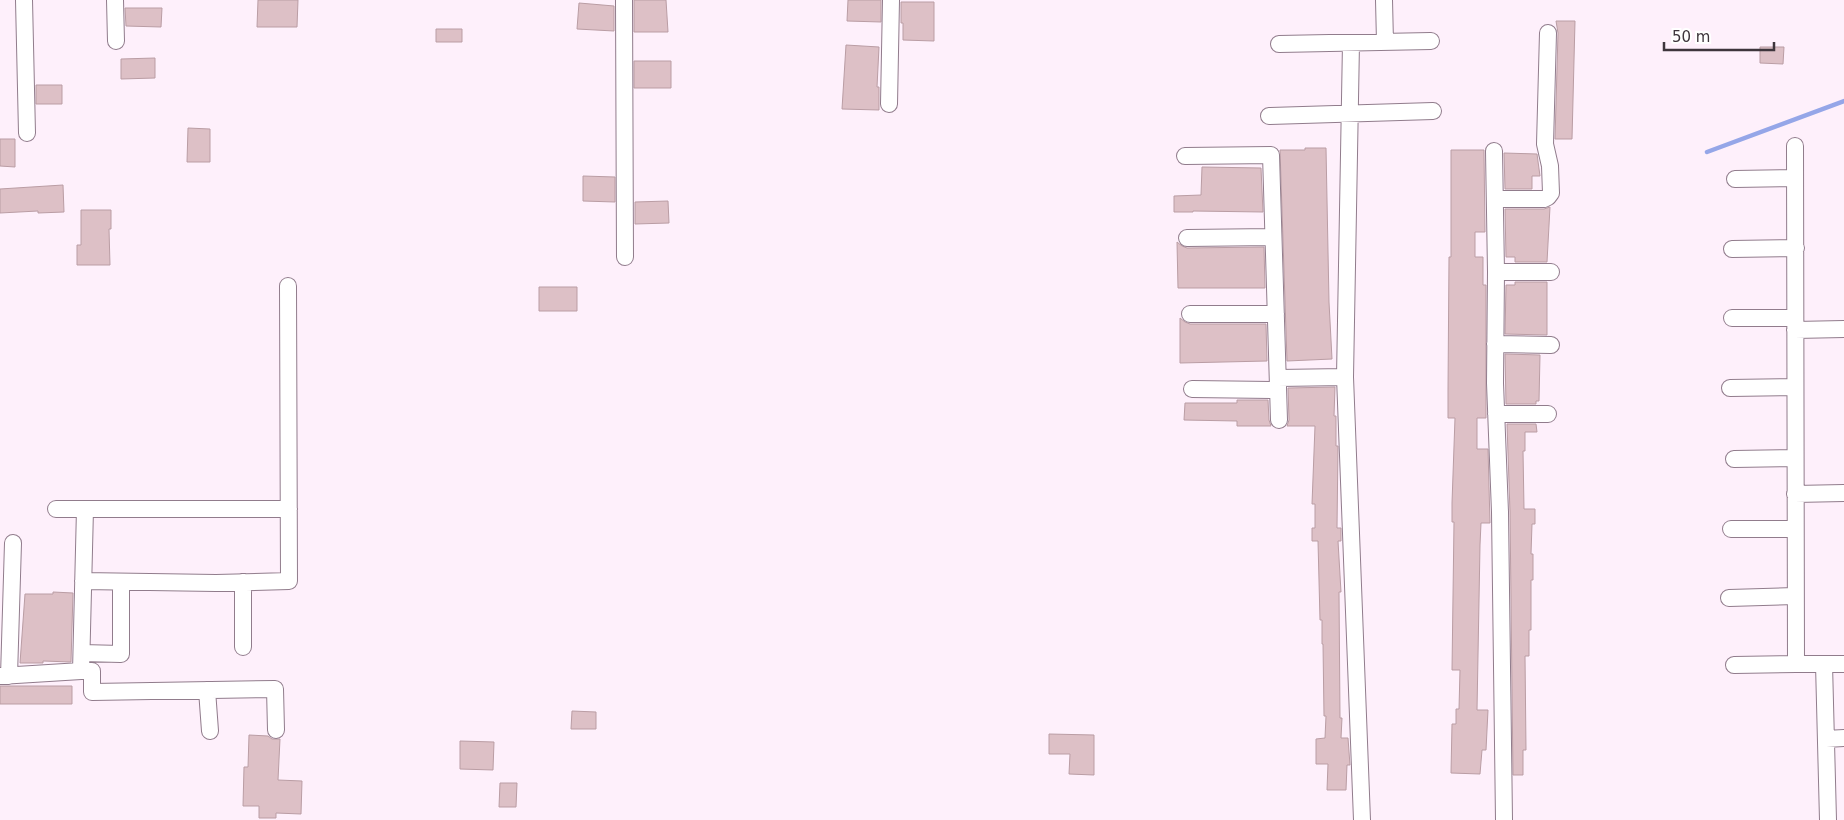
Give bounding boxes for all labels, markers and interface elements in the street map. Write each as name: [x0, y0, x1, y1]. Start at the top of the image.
scale bar: [1664, 20, 1774, 52]
text: 50 m: [1672, 28, 1710, 46]

